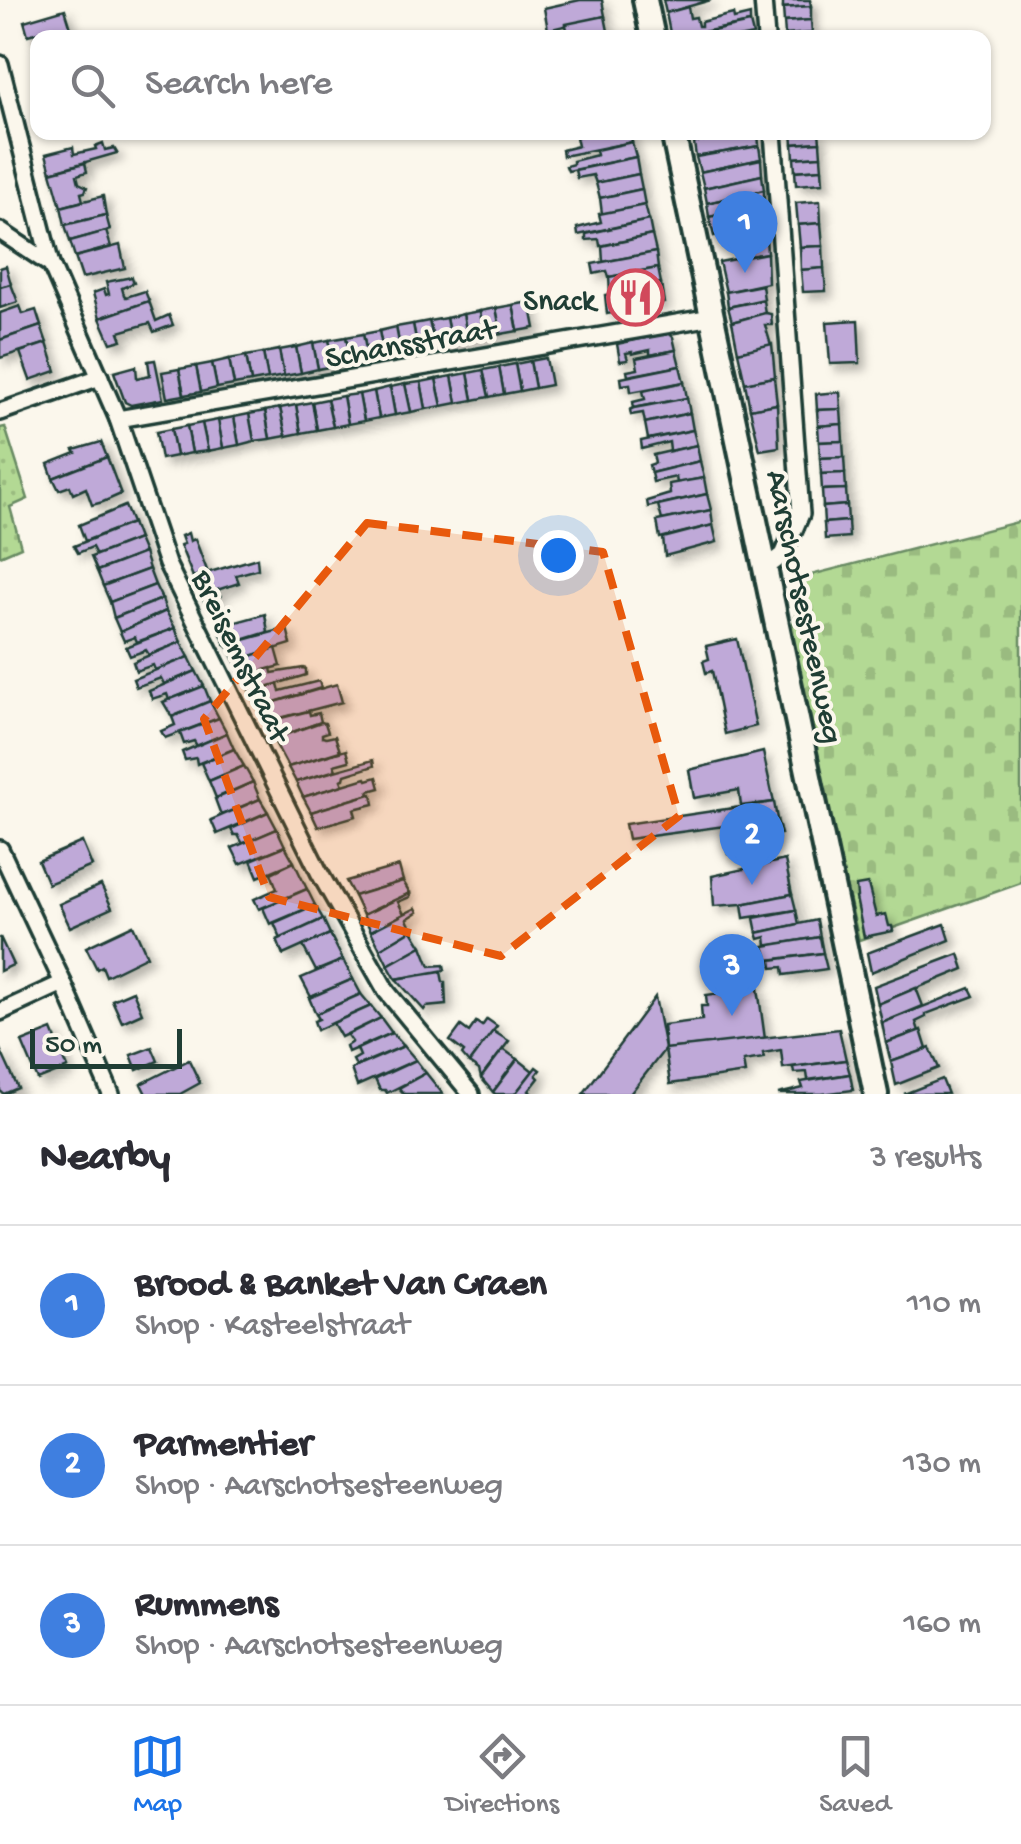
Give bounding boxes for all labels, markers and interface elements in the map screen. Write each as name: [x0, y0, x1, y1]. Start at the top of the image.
search box: [30, 30, 991, 140]
icon: search: [65, 58, 120, 113]
text: Search here: [145, 63, 332, 107]
pin: 1: [712, 190, 778, 273]
restaurant icon: Snack: [605, 268, 665, 328]
place label: Snack: [523, 284, 599, 322]
street label: Schansstraat: [323, 312, 502, 380]
street label: Aarschotsesteenweg: [755, 467, 850, 747]
your location: [533, 530, 584, 581]
street label: Breisemstraat: [180, 564, 298, 752]
pin: 2: [720, 802, 784, 885]
pin: 3: [700, 934, 764, 1016]
scale bar: [30, 1024, 182, 1068]
text: 50 m: [45, 1030, 102, 1063]
text: Nearby: [40, 1135, 170, 1184]
text: 3 results: [870, 1140, 981, 1178]
text: Brood & Banket Van Craen: [135, 1264, 547, 1308]
text: 1: [66, 1286, 79, 1324]
text: 110 m: [907, 1286, 981, 1324]
text: Shop · Kasteelstraat: [135, 1308, 410, 1346]
text: Parmentier: [135, 1424, 312, 1468]
text: 2: [65, 1446, 80, 1484]
text: 130 m: [903, 1446, 981, 1484]
text: Shop · Aarschotsesteenweg: [135, 1468, 503, 1506]
text: Rummens: [135, 1584, 278, 1628]
text: 3: [64, 1606, 81, 1644]
text: 160 m: [903, 1606, 981, 1644]
text: Shop · Aarschotsesteenweg: [135, 1628, 503, 1666]
tab: Map: [130, 1729, 185, 1822]
tab: Directions: [445, 1729, 559, 1822]
tab: Saved: [819, 1729, 891, 1822]

